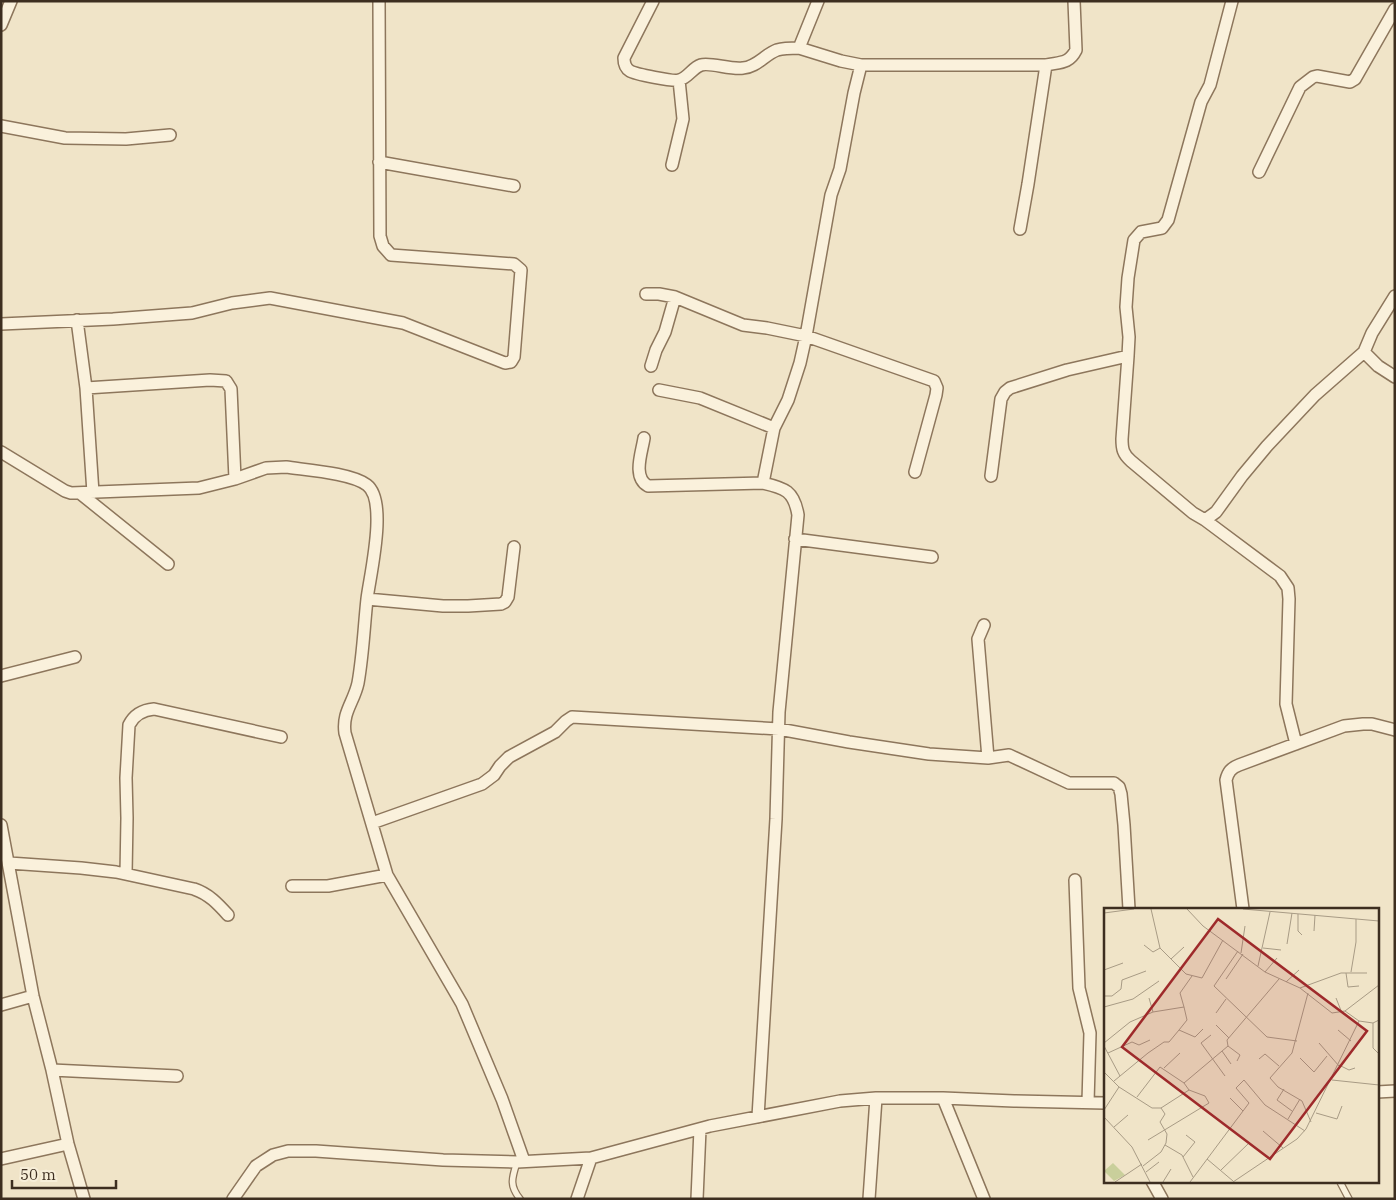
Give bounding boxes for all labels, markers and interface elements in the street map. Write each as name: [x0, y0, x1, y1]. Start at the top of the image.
inset map: [1104, 908, 1378, 1182]
scale bar: [12, 1158, 116, 1190]
text: 50 m: [20, 1165, 56, 1184]

